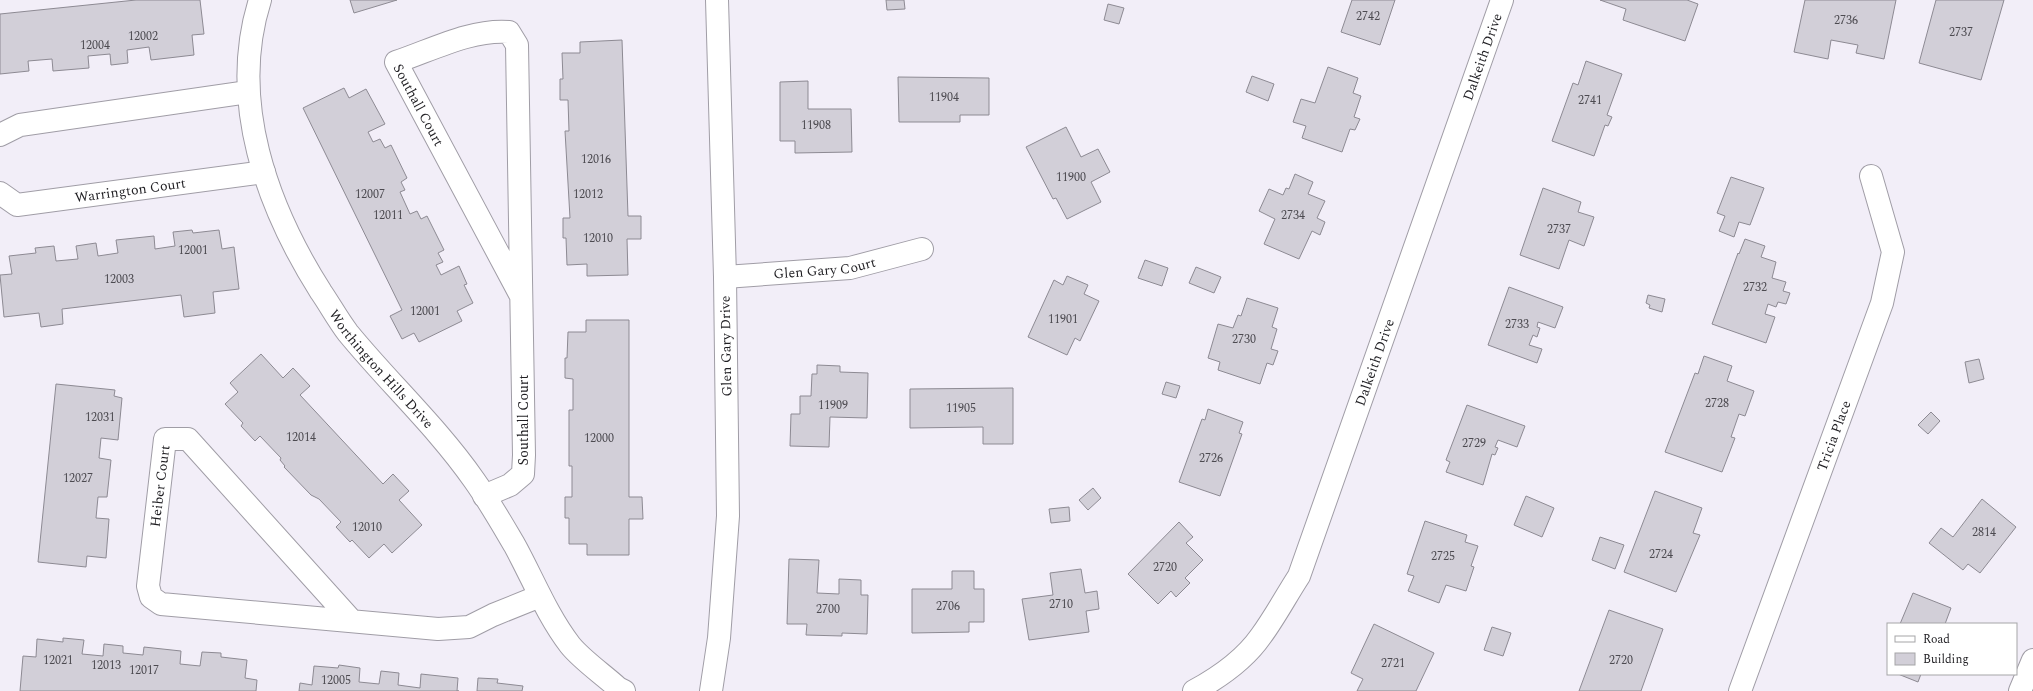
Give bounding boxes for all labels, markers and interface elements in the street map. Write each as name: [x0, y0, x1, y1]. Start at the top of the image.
house number: 2742: [1356, 7, 1380, 26]
street label: Dalkeith Drive: [1457, 10, 1507, 103]
house number: 2736: [1834, 11, 1858, 30]
house number: 2737: [1949, 23, 1973, 42]
house number: 12002: [128, 27, 158, 46]
house number: 12004: [80, 36, 110, 55]
street label: Southall Court: [388, 60, 450, 150]
house number: 11904: [929, 88, 959, 107]
house number: 2741: [1578, 91, 1602, 110]
house number: 11908: [801, 116, 831, 135]
house number: 12016: [581, 150, 611, 169]
house number: 11900: [1056, 168, 1086, 187]
street label: Warrington Court: [73, 172, 187, 208]
house number: 12007: [355, 185, 385, 204]
house number: 12012: [573, 185, 603, 204]
house number: 12011: [373, 206, 403, 225]
house number: 2734: [1281, 206, 1305, 225]
house number: 2737: [1547, 220, 1571, 239]
house number: 12010: [583, 229, 613, 248]
house number: 12001: [178, 241, 208, 260]
street label: Glen Gary Court: [773, 251, 878, 284]
house number: 12003: [104, 270, 134, 289]
house number: 2732: [1743, 278, 1767, 297]
street label: Glen Gary Drive: [715, 295, 737, 397]
house number: 12001: [410, 302, 440, 321]
street label: Worthington Hills Drive: [324, 305, 439, 433]
house number: 11901: [1048, 310, 1078, 329]
street label: Dalkeith Drive: [1349, 315, 1399, 409]
house number: 2733: [1505, 315, 1529, 334]
house number: 2730: [1232, 330, 1256, 349]
street label: Southall Court: [513, 375, 534, 465]
house number: 2728: [1705, 394, 1729, 413]
house number: 11909: [818, 396, 848, 415]
street label: Tricia Place: [1811, 397, 1856, 474]
house number: 11905: [946, 399, 976, 418]
house number: 12031: [85, 408, 115, 427]
house number: 12014: [286, 428, 316, 447]
house number: 12000: [584, 429, 614, 448]
house number: 2729: [1462, 434, 1486, 453]
street label: Heiber Court: [145, 444, 175, 528]
house number: 2726: [1199, 449, 1223, 468]
house number: 12027: [63, 469, 93, 488]
house number: 12010: [352, 518, 382, 537]
house number: 2814: [1972, 523, 1996, 542]
house number: 2724: [1649, 545, 1673, 564]
house number: 2725: [1431, 547, 1455, 566]
house number: 2720: [1153, 558, 1177, 577]
house number: 2710: [1049, 595, 1073, 614]
house number: 2706: [936, 597, 960, 616]
house number: 2700: [816, 600, 840, 619]
legend: [1887, 623, 2017, 675]
text: Road: [1923, 630, 1950, 649]
text: Building: [1923, 650, 1969, 669]
house number: 12021: [43, 651, 73, 670]
house number: 2720: [1609, 651, 1633, 670]
house number: 2721: [1381, 654, 1405, 673]
house number: 12013: [91, 656, 121, 675]
house number: 12017: [129, 661, 159, 680]
house number: 12005: [321, 671, 351, 690]

